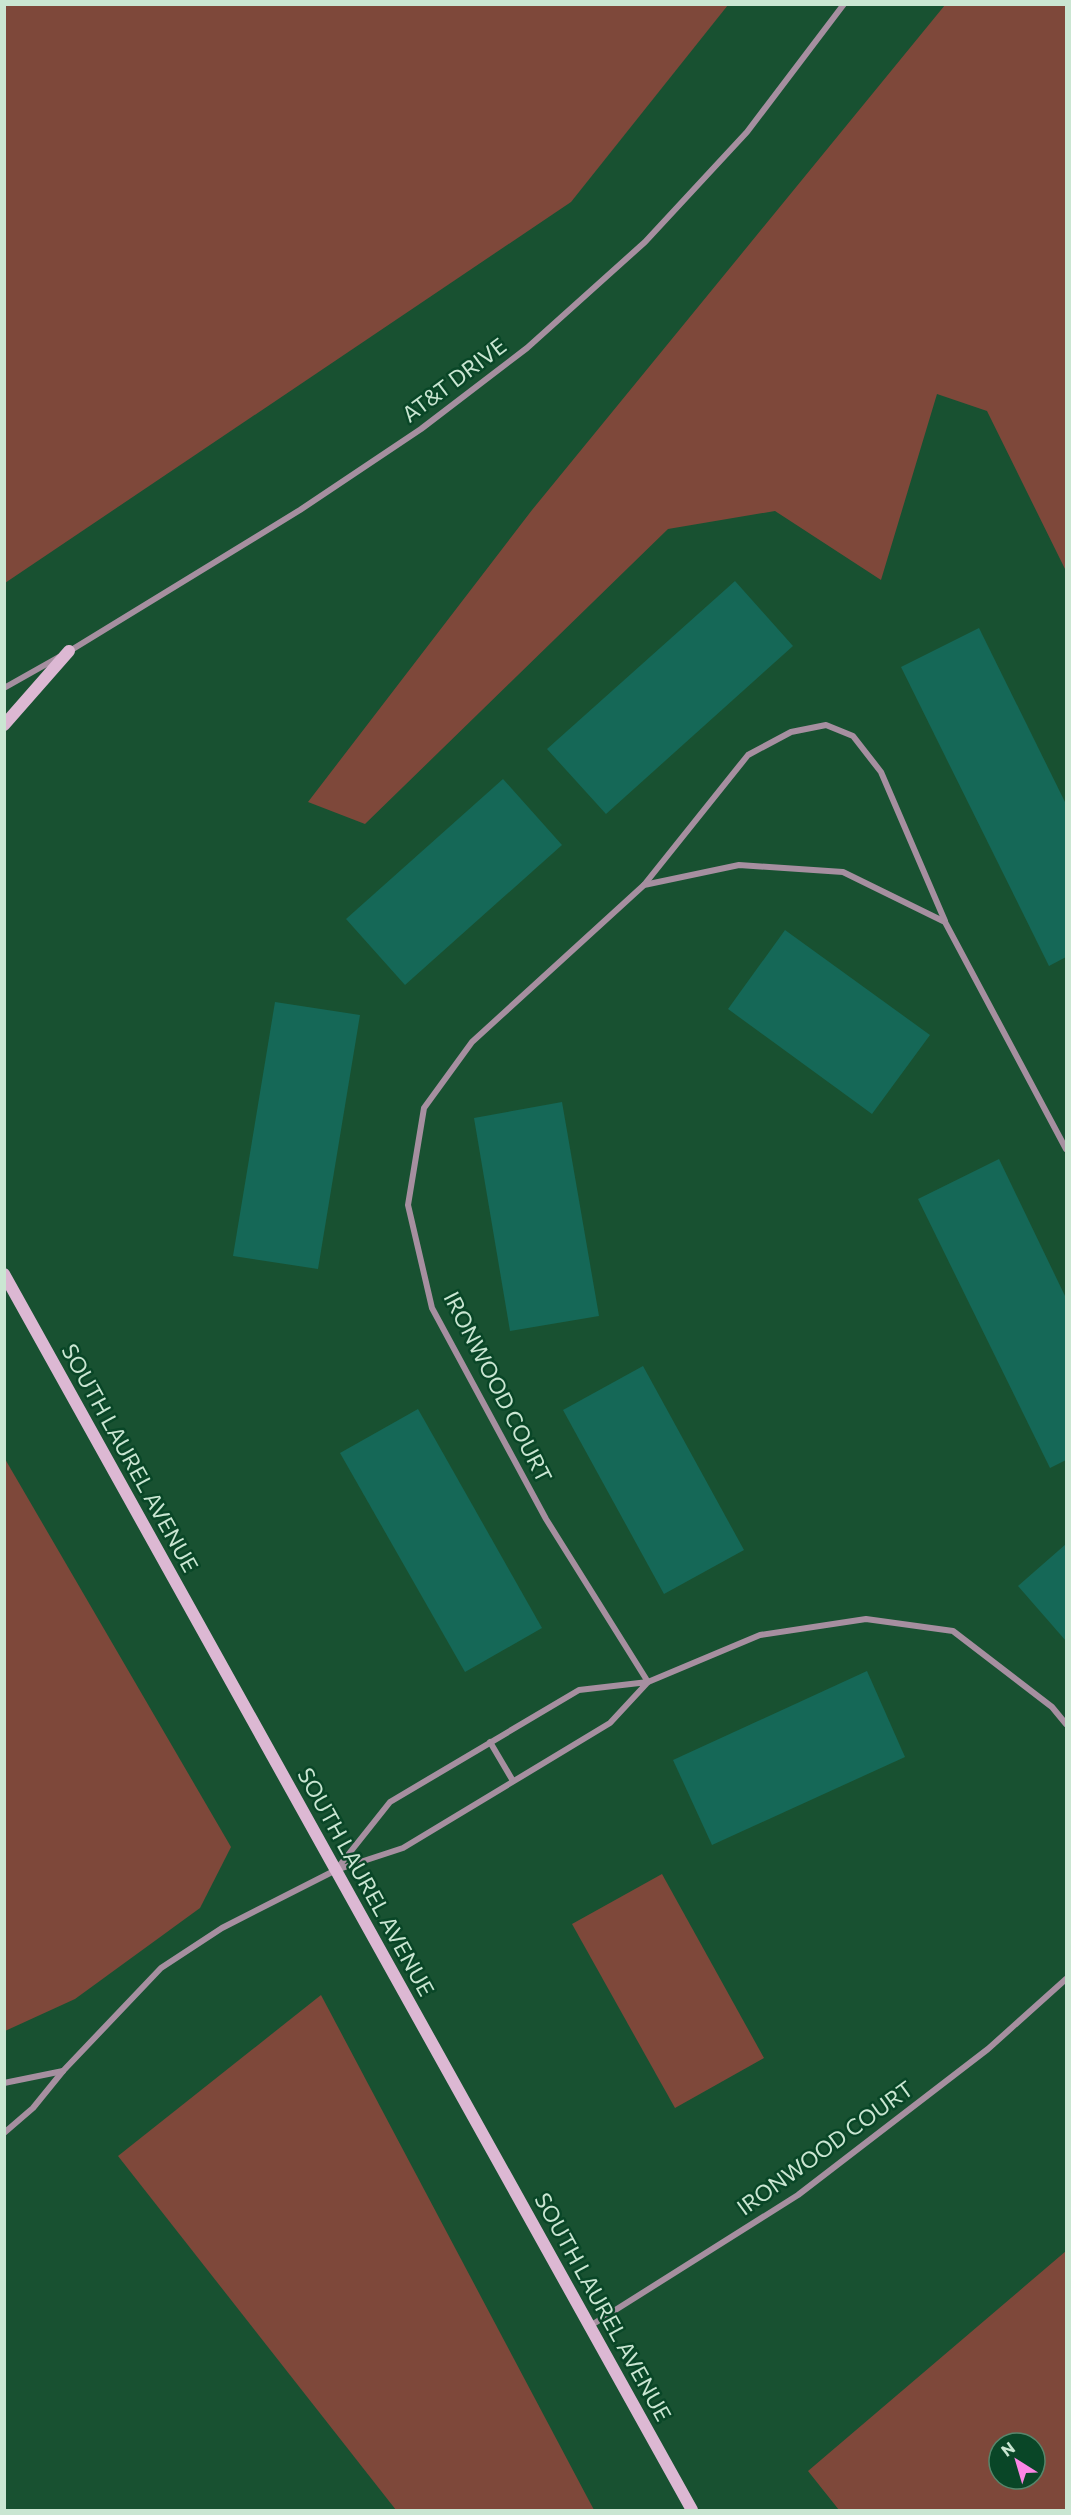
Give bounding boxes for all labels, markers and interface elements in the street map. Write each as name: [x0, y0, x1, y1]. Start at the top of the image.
street label: AT&T DRIVE: [396, 332, 511, 428]
street label: IRONWOOD COURT: [439, 1287, 558, 1487]
street label: SOUTH LAUREL AVENUE: [56, 1339, 205, 1577]
street label: SOUTH LAUREL AVENUE: [292, 1763, 441, 2001]
street label: IRONWOOD COURT: [731, 2075, 918, 2221]
street label: SOUTH LAUREL AVENUE: [529, 2188, 678, 2426]
north arrow: [987, 2431, 1047, 2491]
text: N: [997, 2437, 1018, 2460]

